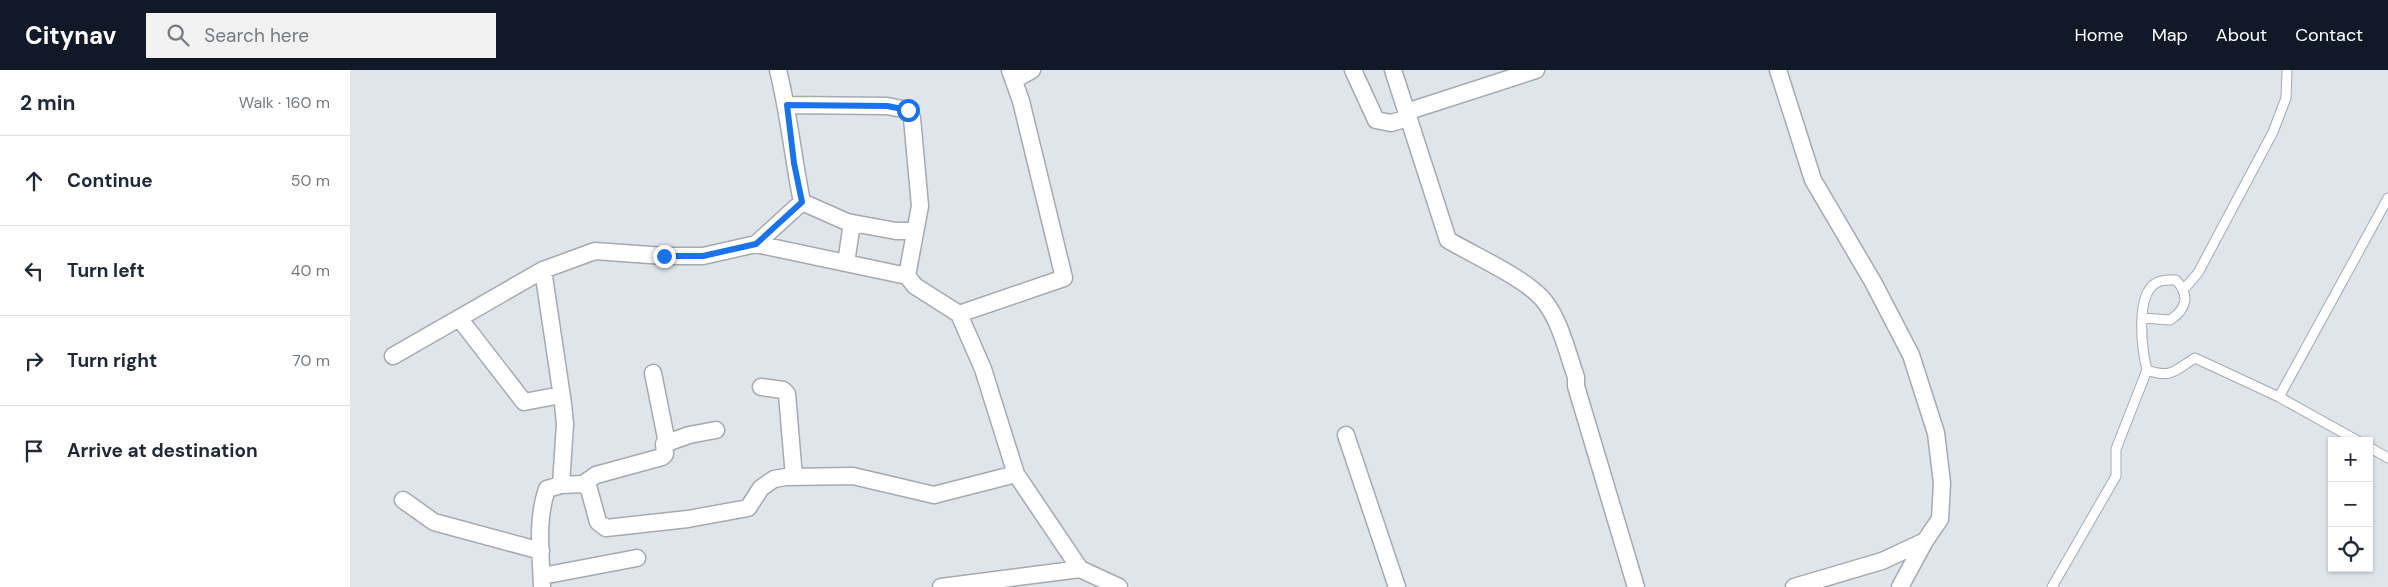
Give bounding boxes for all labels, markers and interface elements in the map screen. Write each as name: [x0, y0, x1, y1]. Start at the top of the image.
search box: [146, 13, 496, 58]
text: Citynav: [25, 20, 116, 51]
icon: search: [164, 21, 192, 49]
text: Search here: [204, 23, 309, 48]
text: Home: [2074, 23, 2124, 47]
text: Map: [2152, 23, 2188, 47]
text: About: [2216, 23, 2267, 47]
text: Contact: [2295, 23, 2363, 47]
text: 2 min: [20, 89, 76, 117]
text: Walk · 160 m: [239, 92, 330, 113]
route start: [897, 99, 920, 122]
icon: ahead: [20, 167, 48, 195]
text: Continue: [67, 168, 153, 193]
text: 50 m: [291, 170, 330, 191]
route end: [653, 245, 676, 268]
icon: left: [20, 257, 48, 285]
text: Turn left: [67, 258, 145, 283]
text: 40 m: [291, 260, 330, 281]
icon: right: [20, 347, 48, 375]
text: Turn right: [67, 348, 157, 373]
text: 70 m: [292, 350, 330, 371]
icon: arrive: [20, 437, 48, 465]
map controls: [2328, 437, 2373, 572]
button: +: [2328, 437, 2373, 482]
text: Arrive at destination: [67, 438, 258, 463]
button: −: [2328, 482, 2373, 527]
button: locate: [2328, 527, 2373, 572]

